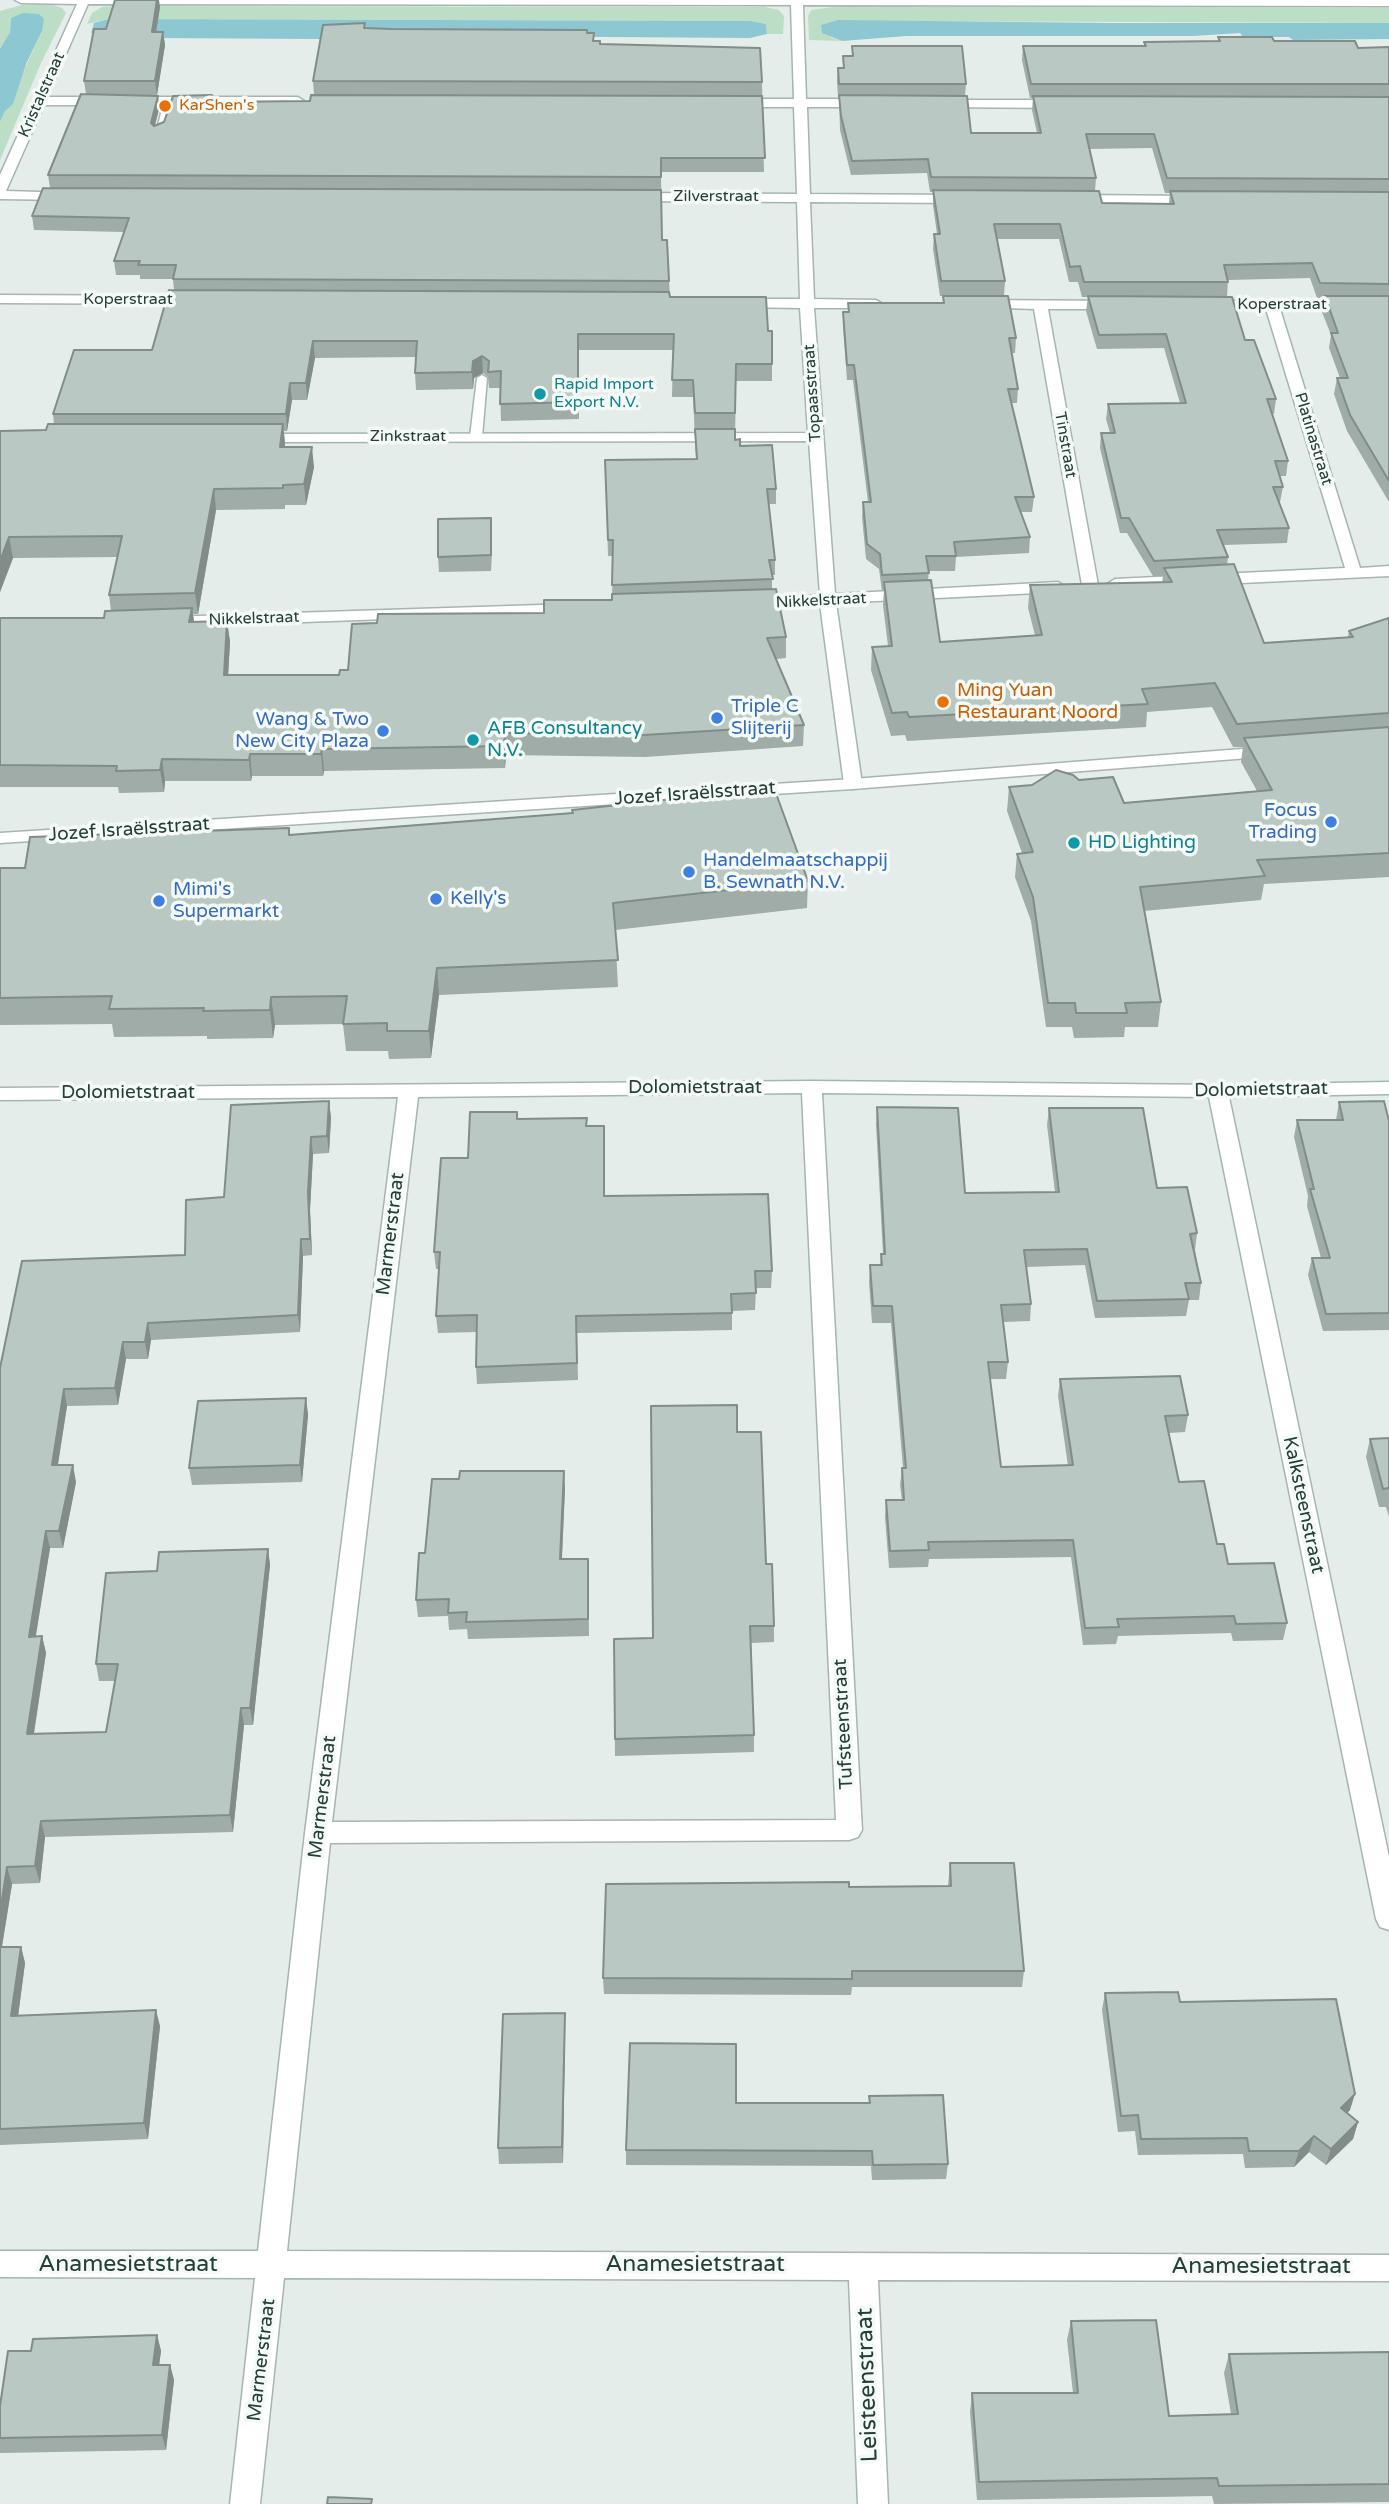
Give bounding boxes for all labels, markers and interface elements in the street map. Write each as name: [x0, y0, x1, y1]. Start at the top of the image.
street label: Kristalstraat: [15, 49, 69, 141]
place label: KarShen's: [179, 96, 254, 116]
marker: KarShen's: [157, 98, 173, 114]
street label: Zilverstraat: [673, 187, 759, 207]
street label: Koperstraat: [83, 290, 173, 310]
street label: Koperstraat: [1237, 295, 1327, 315]
street label: Topaasstraat: [800, 343, 826, 443]
place label: Rapid Import Export N.V.: [554, 375, 654, 413]
marker: Rapid Import Export N.V.: [532, 386, 548, 402]
street label: Platinastraat: [1290, 390, 1336, 488]
street label: Tinstraat: [1050, 410, 1080, 480]
street label: Zinkstraat: [370, 427, 446, 447]
street label: Nikkelstraat: [775, 589, 867, 613]
street label: Nikkelstraat: [208, 608, 300, 630]
place label: Ming Yuan Restaurant Noord: [957, 680, 1118, 724]
marker: Ming Yuan Restaurant Noord: [935, 694, 951, 710]
place label: Triple C Slijterij: [731, 696, 799, 740]
place label: Wang & Two New City Plaza: [235, 709, 369, 753]
marker: Triple C Slijterij: [709, 710, 725, 726]
place label: AFB Consultancy N.V.: [487, 718, 642, 762]
marker: Wang & Two New City Plaza: [375, 723, 391, 739]
marker: AFB Consultancy N.V.: [465, 732, 481, 748]
street label: Jozef Israëlsstraat: [614, 777, 776, 811]
place label: Focus Trading: [1248, 800, 1317, 844]
street label: Jozef Israëlsstraat: [48, 813, 210, 847]
marker: Focus Trading: [1323, 814, 1339, 830]
place label: HD Lighting: [1088, 832, 1196, 854]
marker: HD Lighting: [1066, 835, 1082, 851]
place label: Handelmaatschappij B. Sewnath N.V.: [703, 850, 888, 894]
marker: Handelmaatschappij B. Sewnath N.V.: [681, 864, 697, 880]
place label: Mimi's Supermarkt: [173, 879, 279, 923]
place label: Kelly's: [450, 888, 506, 910]
marker: Kelly's: [428, 891, 444, 907]
marker: Mimi's Supermarkt: [151, 893, 167, 909]
street label: Dolomietstraat: [628, 1077, 762, 1099]
street label: Dolomietstraat: [1194, 1077, 1328, 1103]
street label: Dolomietstraat: [61, 1082, 195, 1104]
street label: Marmerstraat: [372, 1171, 410, 1297]
street label: Kalksteenstraat: [1277, 1434, 1329, 1576]
street label: Tufsteenstraat: [829, 1658, 859, 1790]
street label: Marmerstraat: [304, 1734, 342, 1860]
street label: Anamesietstraat: [38, 2251, 218, 2279]
street label: Anamesietstraat: [605, 2251, 785, 2279]
street label: Anamesietstraat: [1171, 2253, 1351, 2281]
street label: Marmerstraat: [243, 2297, 281, 2423]
street label: Leisteenstraat: [852, 2307, 884, 2463]

